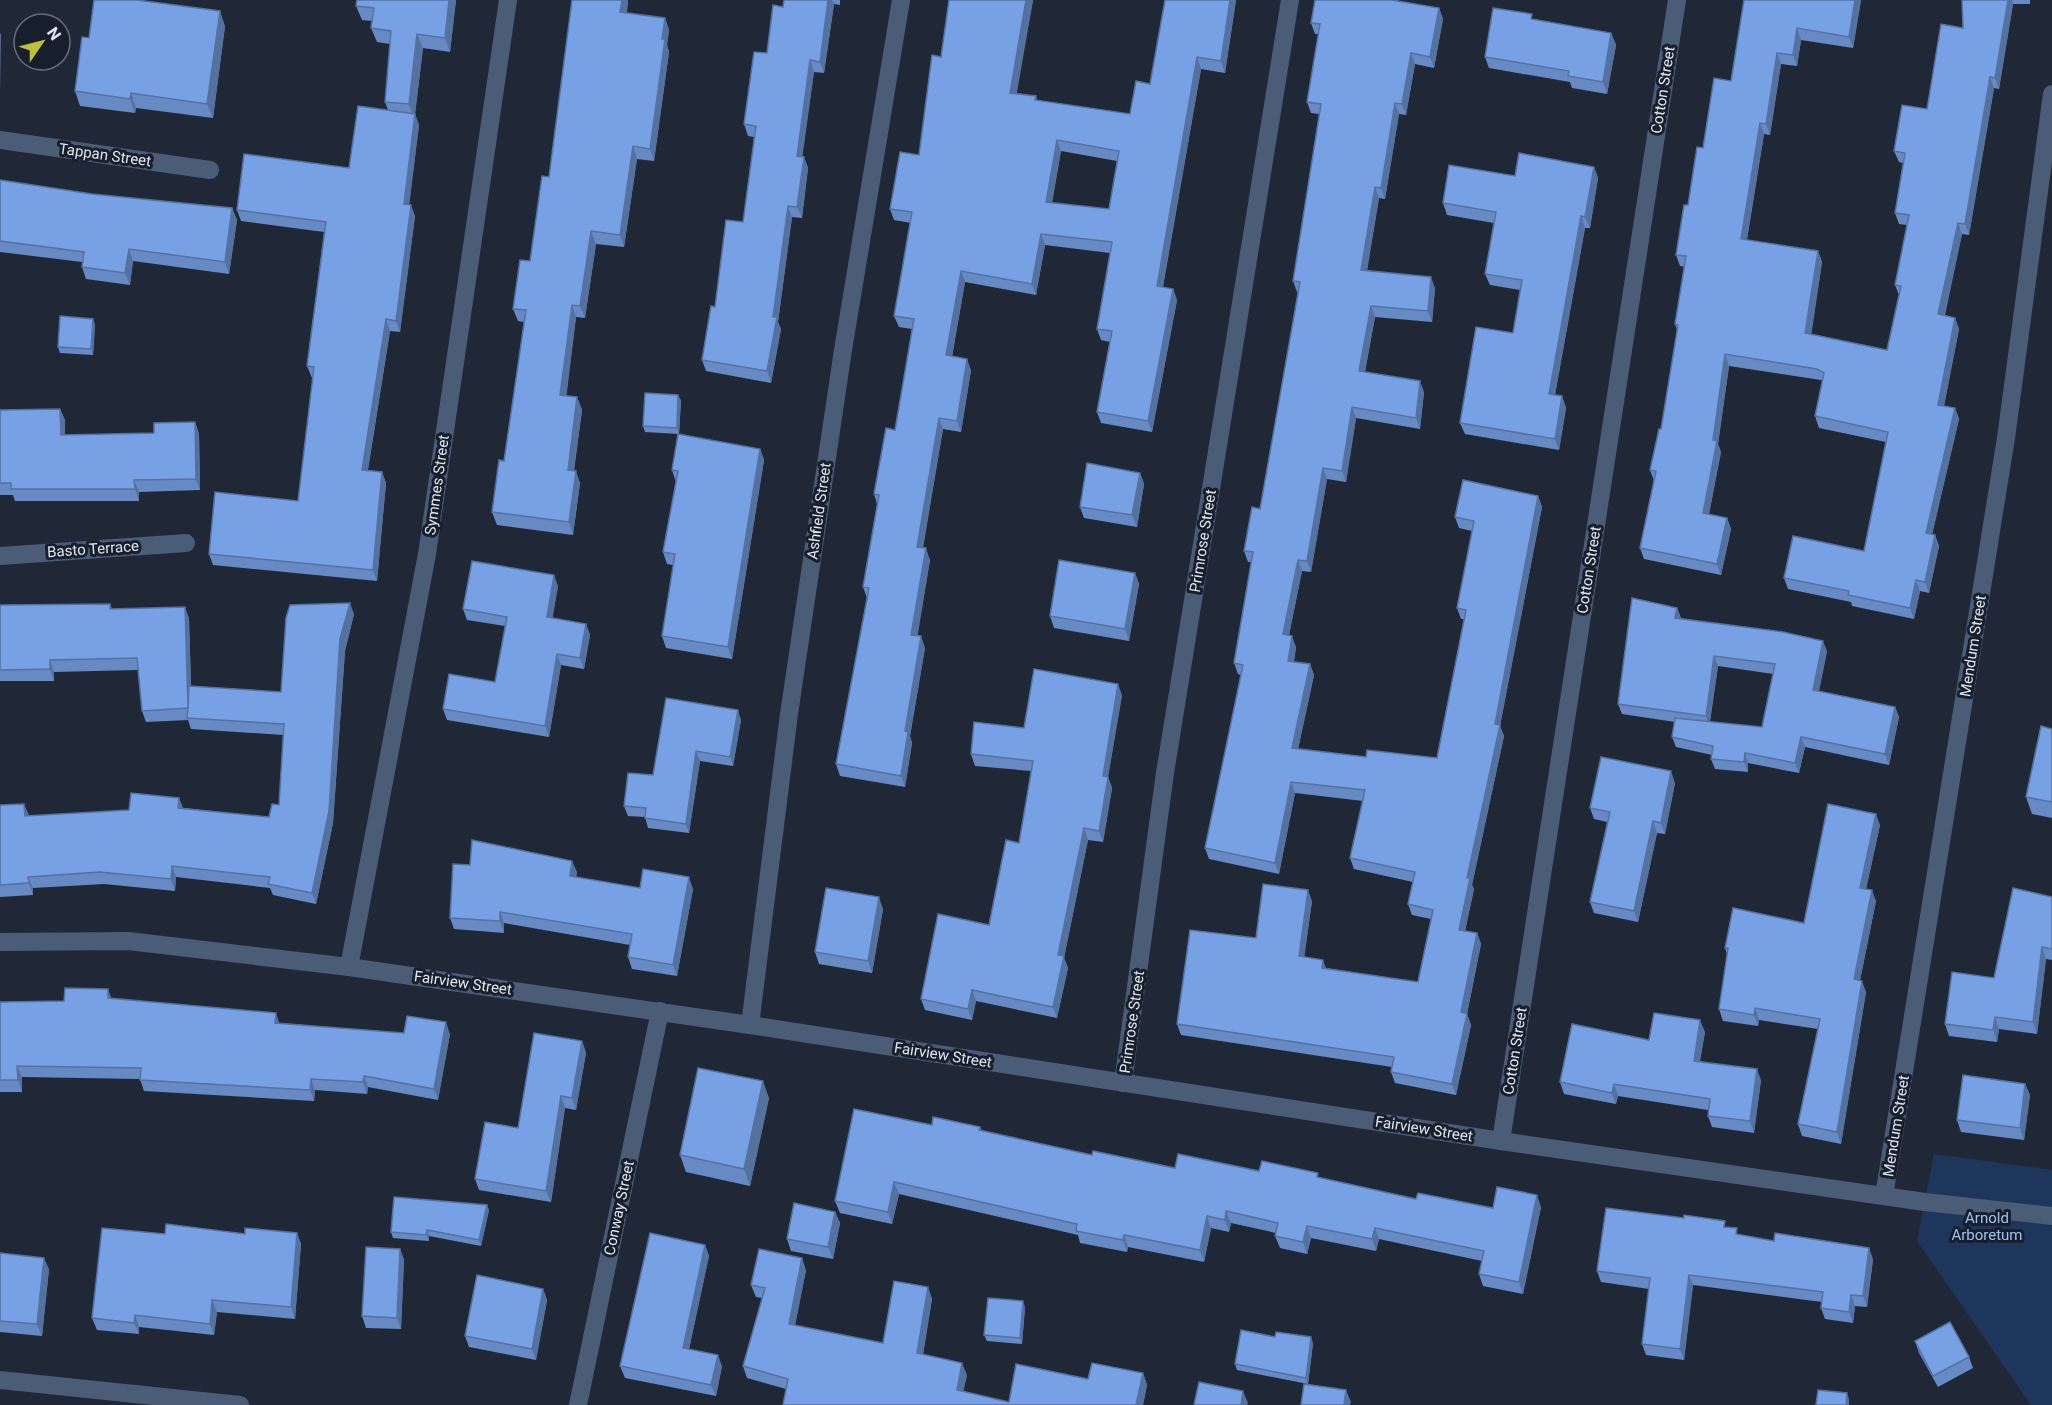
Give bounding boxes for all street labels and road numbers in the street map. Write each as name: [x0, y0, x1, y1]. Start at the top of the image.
street label: Cotton Street: [1647, 45, 1679, 135]
street label: Tappan Street: [58, 140, 152, 170]
street label: Symmes Street: [421, 434, 453, 536]
street label: Ashfield Street: [803, 461, 835, 561]
street label: Primrose Street: [1186, 488, 1220, 594]
street label: Cotton Street: [1573, 525, 1605, 615]
street label: Basto Terrace: [46, 537, 140, 561]
street label: Mendum Street: [1956, 594, 1990, 698]
street label: Fairview Street: [413, 967, 513, 999]
street label: Primrose Street: [1116, 969, 1148, 1075]
street label: Cotton Street: [1499, 1006, 1531, 1096]
street label: Fairview Street: [893, 1038, 993, 1072]
street label: Mendum Street: [1879, 1074, 1913, 1178]
street label: Fairview Street: [1374, 1112, 1474, 1146]
street label: Conway Street: [600, 1159, 638, 1257]

